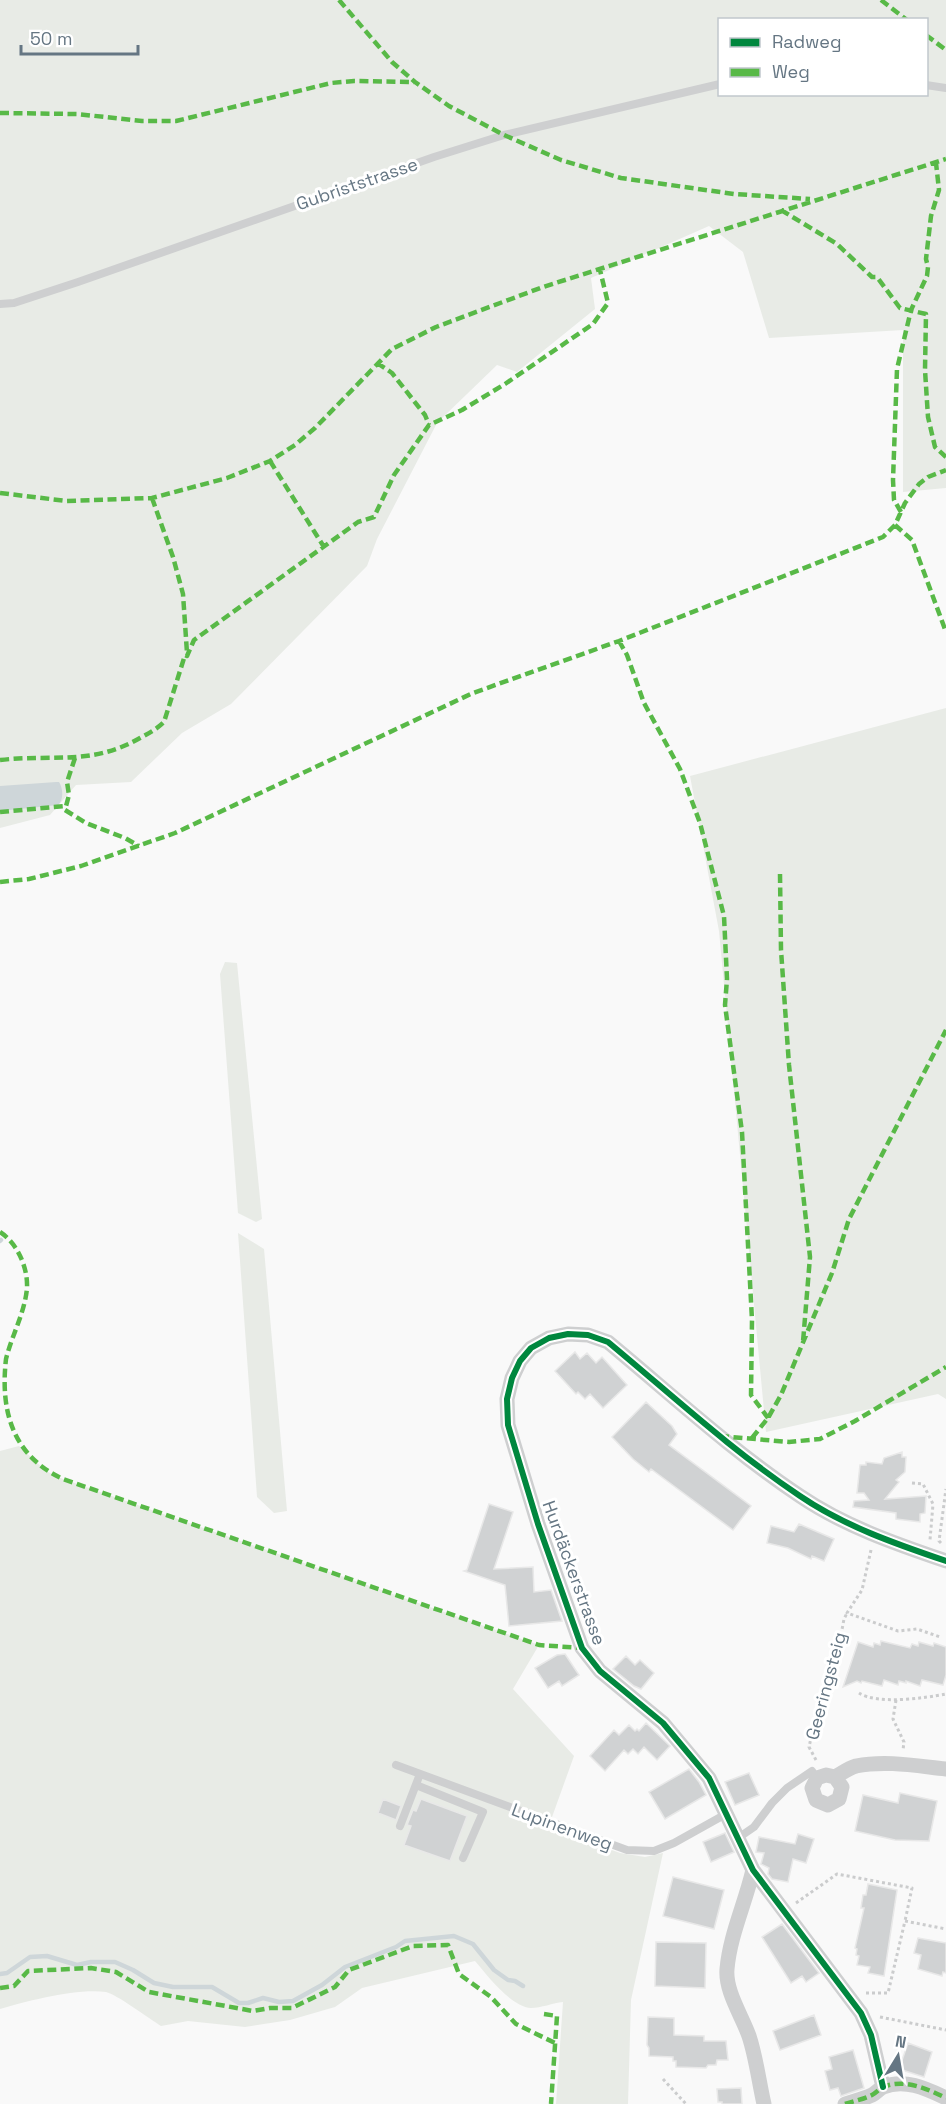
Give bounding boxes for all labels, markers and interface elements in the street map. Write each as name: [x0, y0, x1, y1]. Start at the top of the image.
scale bar: [21, 18, 138, 56]
legend: [718, 18, 928, 96]
text: 50 m: [30, 27, 72, 50]
text: Radweg: [772, 30, 842, 53]
text: Weg: [772, 60, 810, 83]
street label: Gubriststrasse: [293, 152, 421, 215]
street label: Hurdäckerstrasse: [538, 1497, 611, 1648]
street label: Geeringsteig: [800, 1629, 851, 1742]
street label: Lupinenweg: [509, 1798, 616, 1855]
north arrow: [868, 2026, 928, 2086]
text: N: [893, 2030, 908, 2053]

